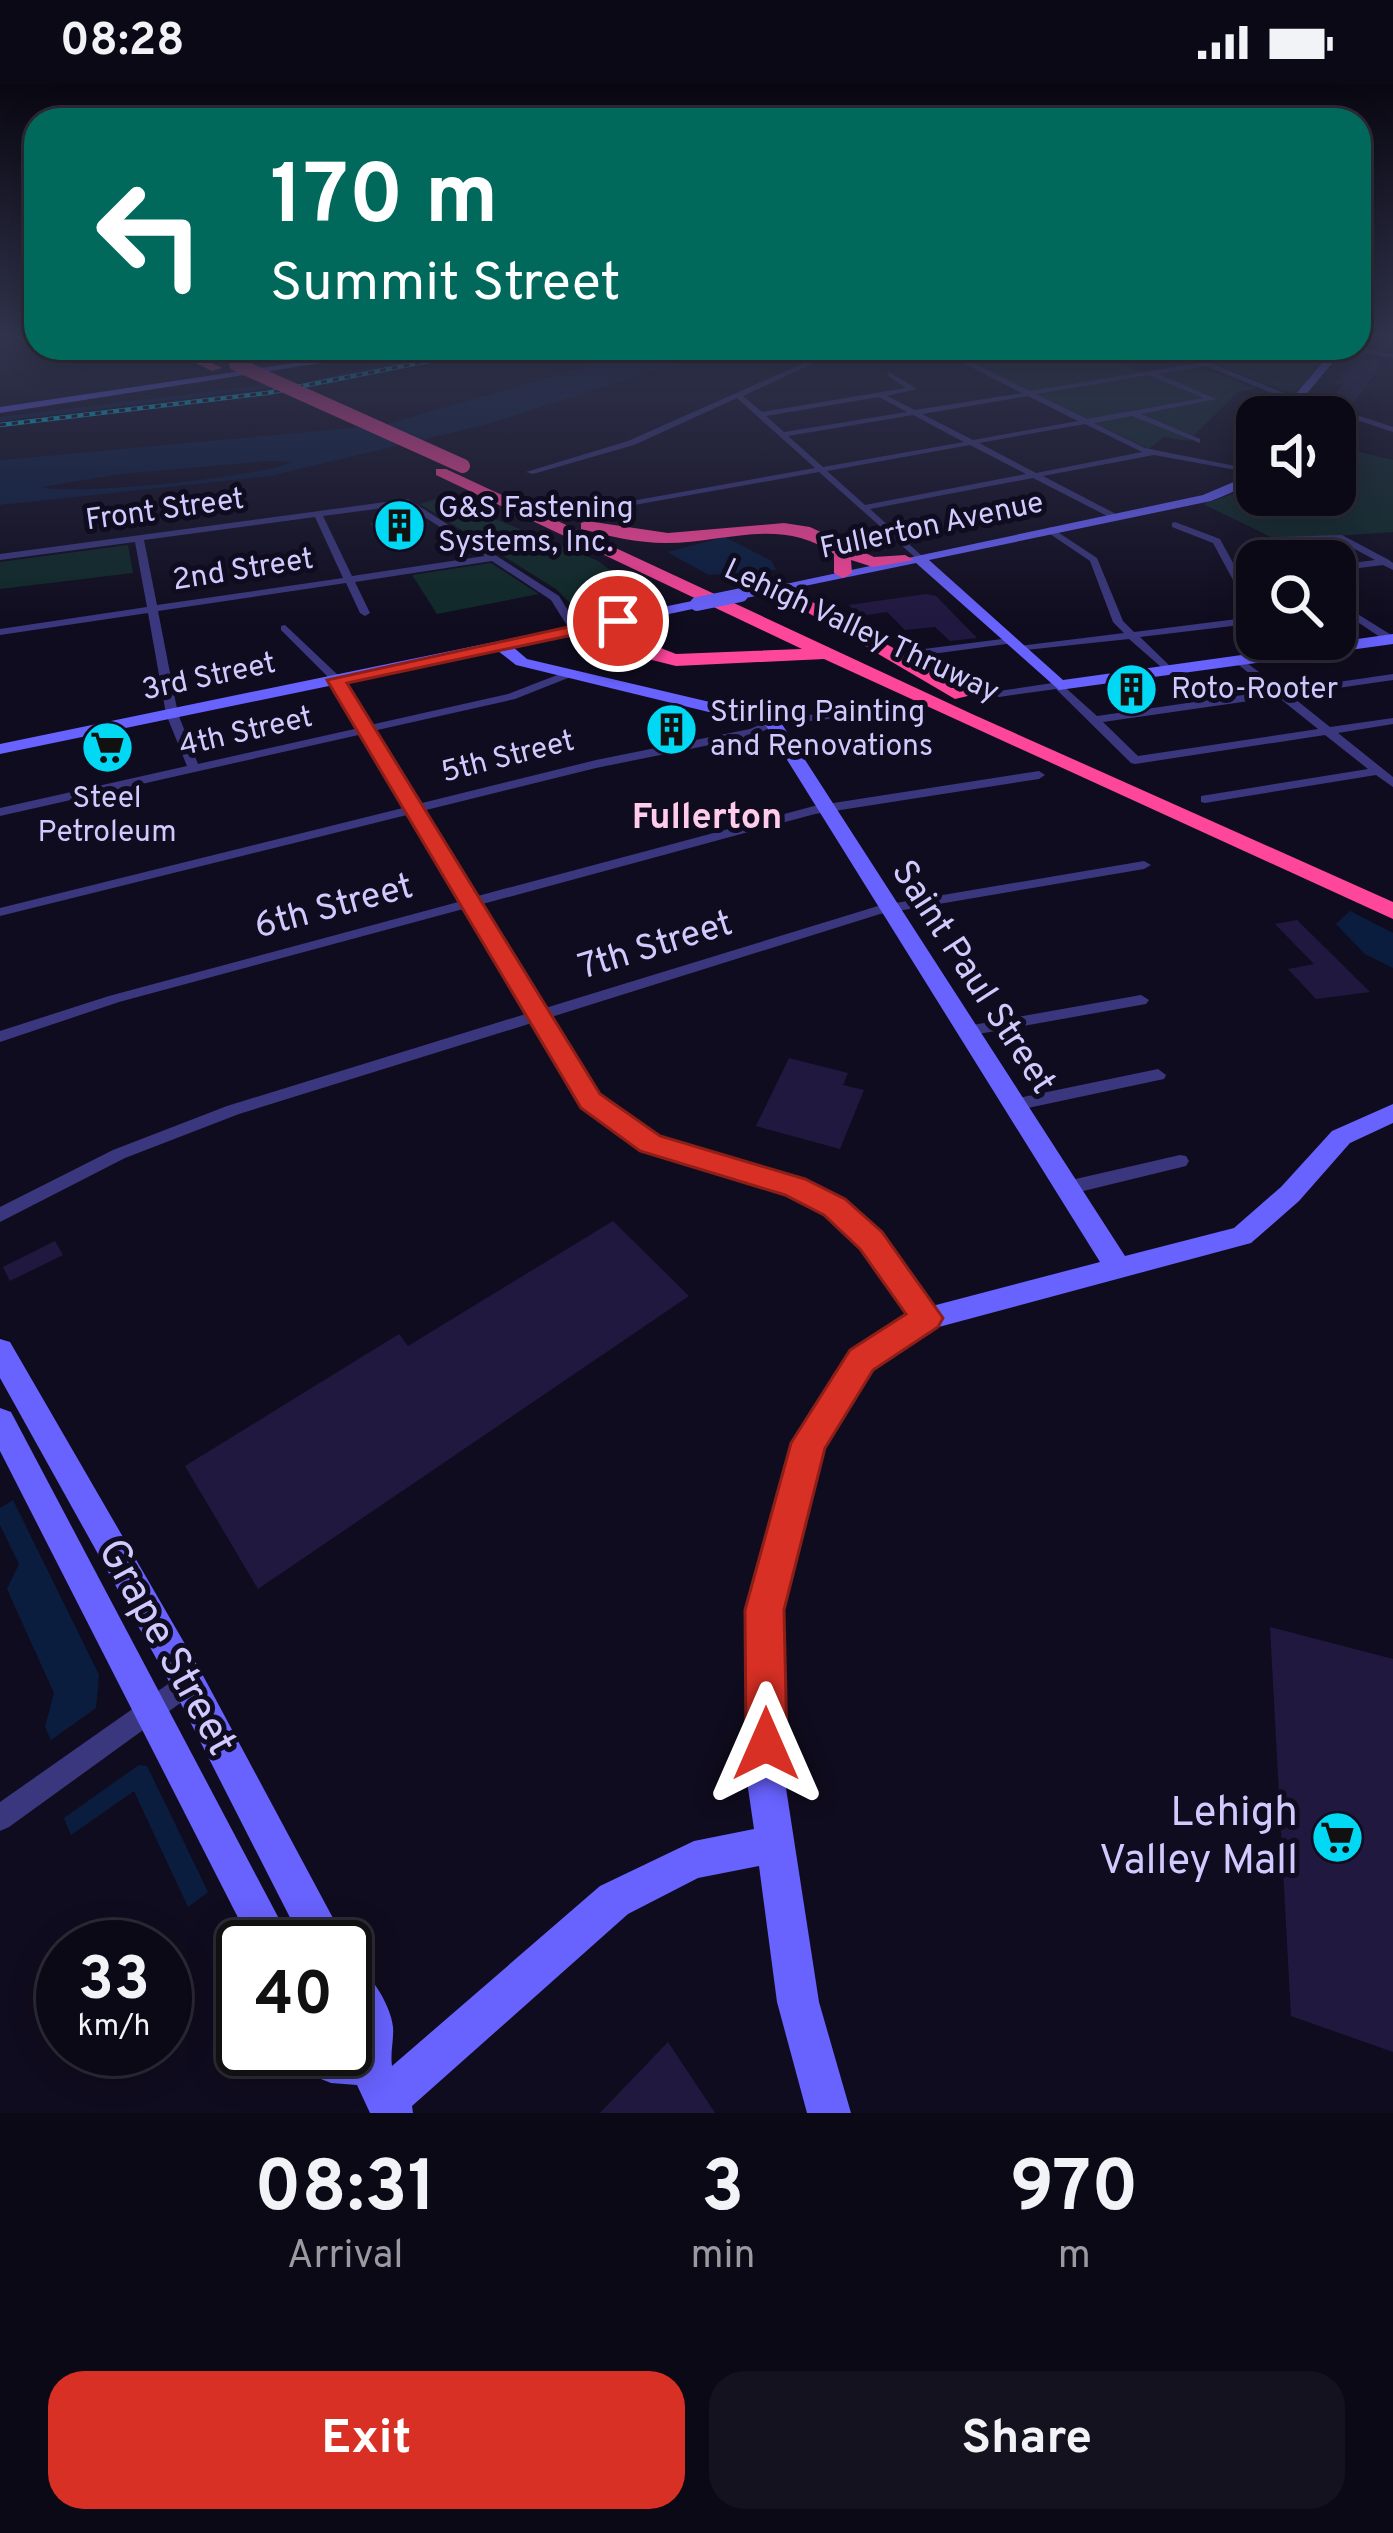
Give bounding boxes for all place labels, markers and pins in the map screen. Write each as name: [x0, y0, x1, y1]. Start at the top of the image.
place label: G&S Fastening Systems, Inc.: [438, 491, 634, 562]
building icon: G&S Fastening Systems, Inc.: [371, 498, 427, 554]
pin: [567, 570, 669, 672]
building icon: Roto-Rooter: [1104, 662, 1160, 718]
place label: Roto-Rooter: [1171, 672, 1339, 709]
place label: Stirling Painting and Renovations: [710, 695, 933, 766]
building icon: Stirling Painting and Renovations: [643, 702, 699, 758]
supermarket icon: Steel Petroleum: [79, 719, 135, 775]
place label: Steel Petroleum: [37, 781, 177, 852]
place label: Lehigh Valley Mall: [1099, 1788, 1298, 1889]
supermarket icon: Lehigh Valley Mall: [1309, 1810, 1365, 1866]

